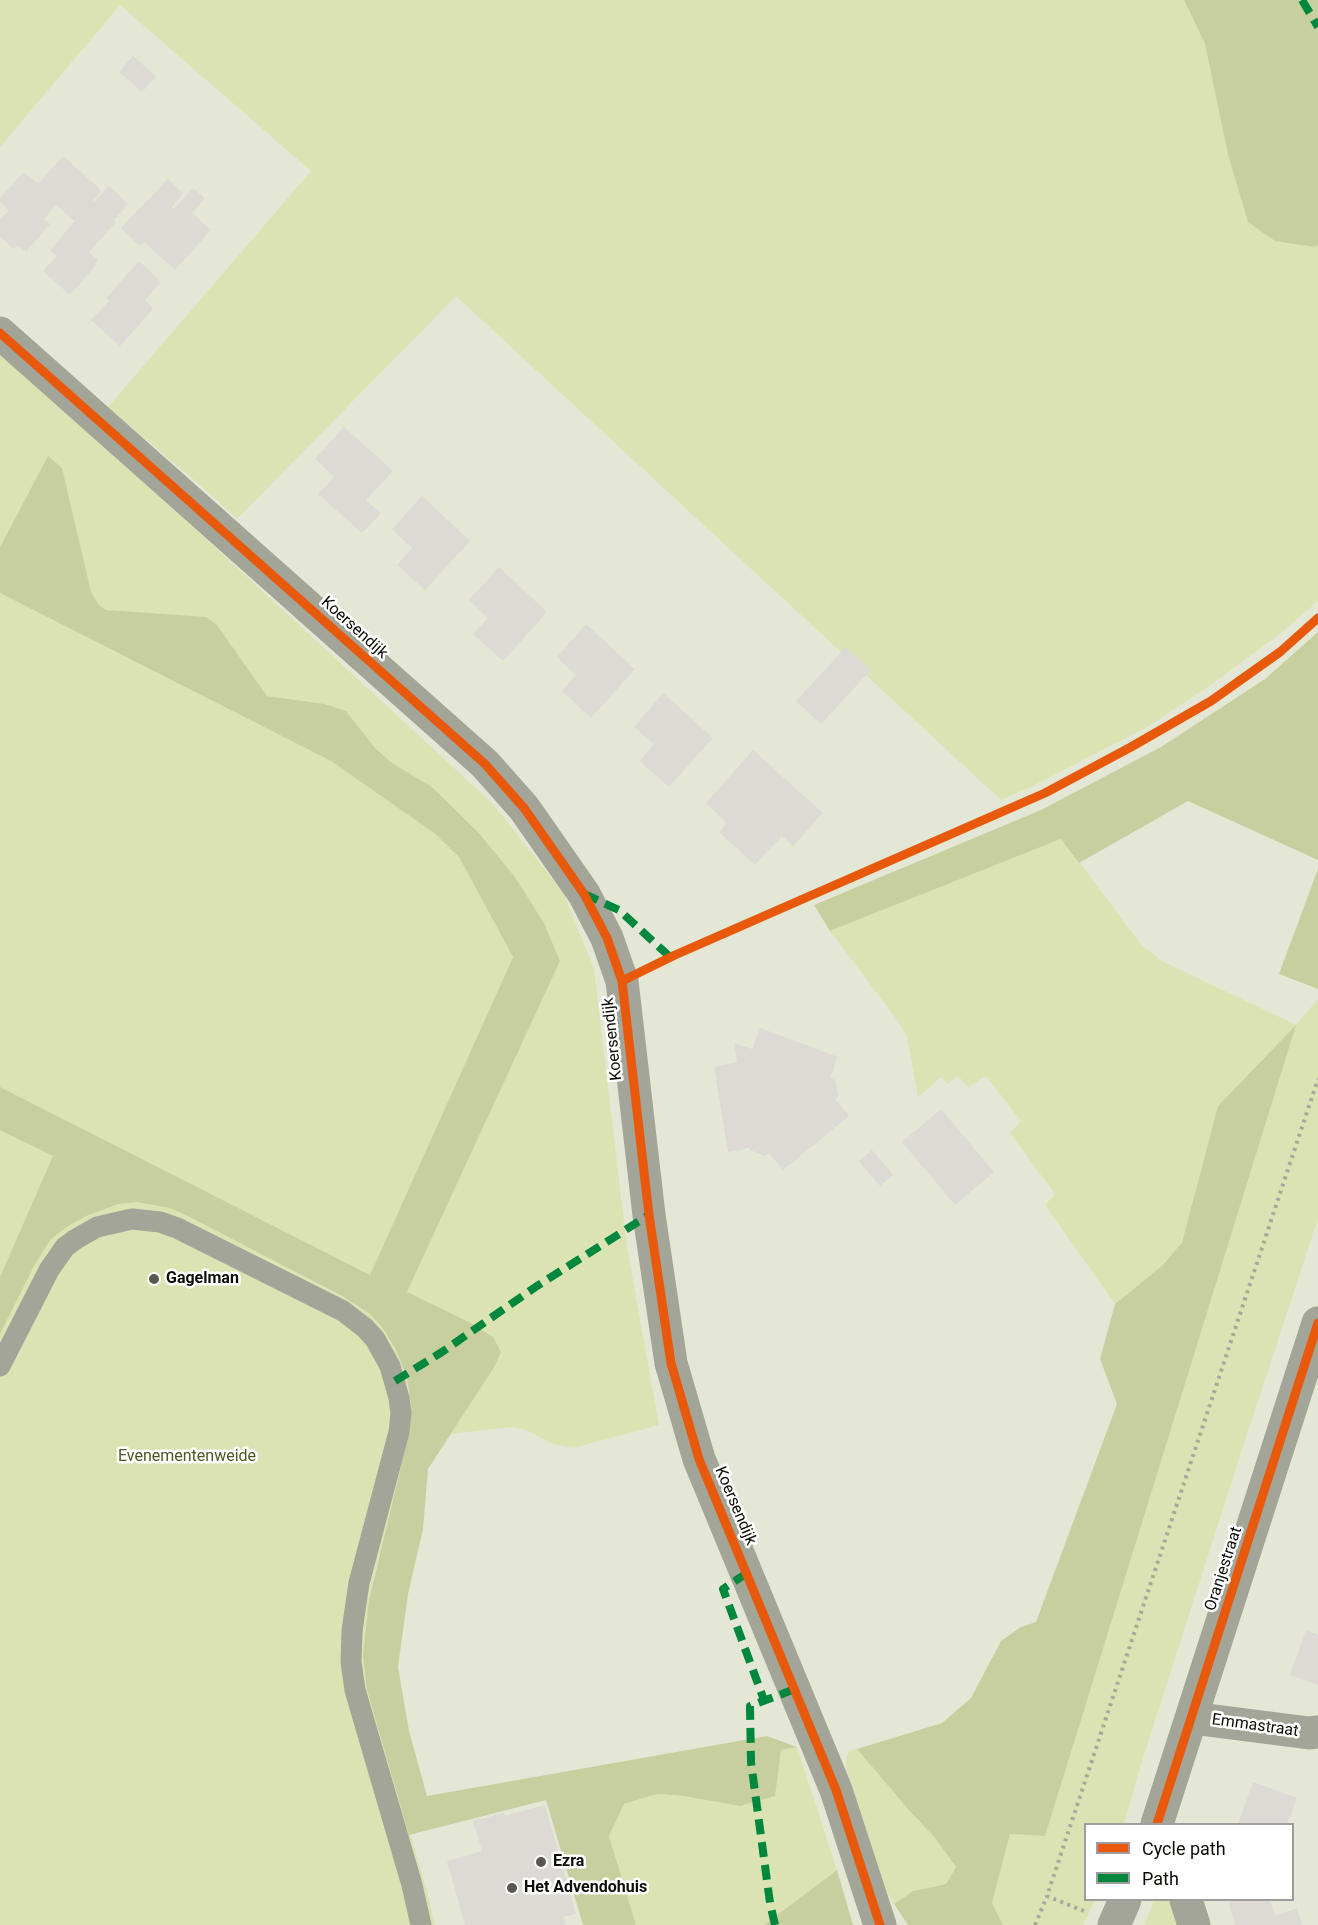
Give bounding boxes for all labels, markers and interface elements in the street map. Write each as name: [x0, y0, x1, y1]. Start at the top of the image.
street label: Koersendijk: [317, 593, 391, 663]
street label: Koersendijk: [599, 997, 627, 1081]
place label: Gagelman: [166, 1269, 239, 1289]
marker: Gagelman: [147, 1272, 161, 1286]
park label: Evenementenweide: [118, 1447, 256, 1467]
street label: Koersendijk: [710, 1464, 760, 1548]
street label: Oranjestraat: [1201, 1525, 1247, 1613]
street label: Emmastraat: [1211, 1710, 1299, 1742]
legend: [1084, 1823, 1294, 1901]
text: Cycle path: [1142, 1838, 1226, 1859]
place label: Ezra: [553, 1852, 584, 1872]
marker: Ezra: [534, 1855, 548, 1869]
text: Path: [1142, 1868, 1179, 1889]
place label: Het Advendohuis: [524, 1878, 647, 1898]
marker: Het Advendohuis: [505, 1881, 519, 1895]

